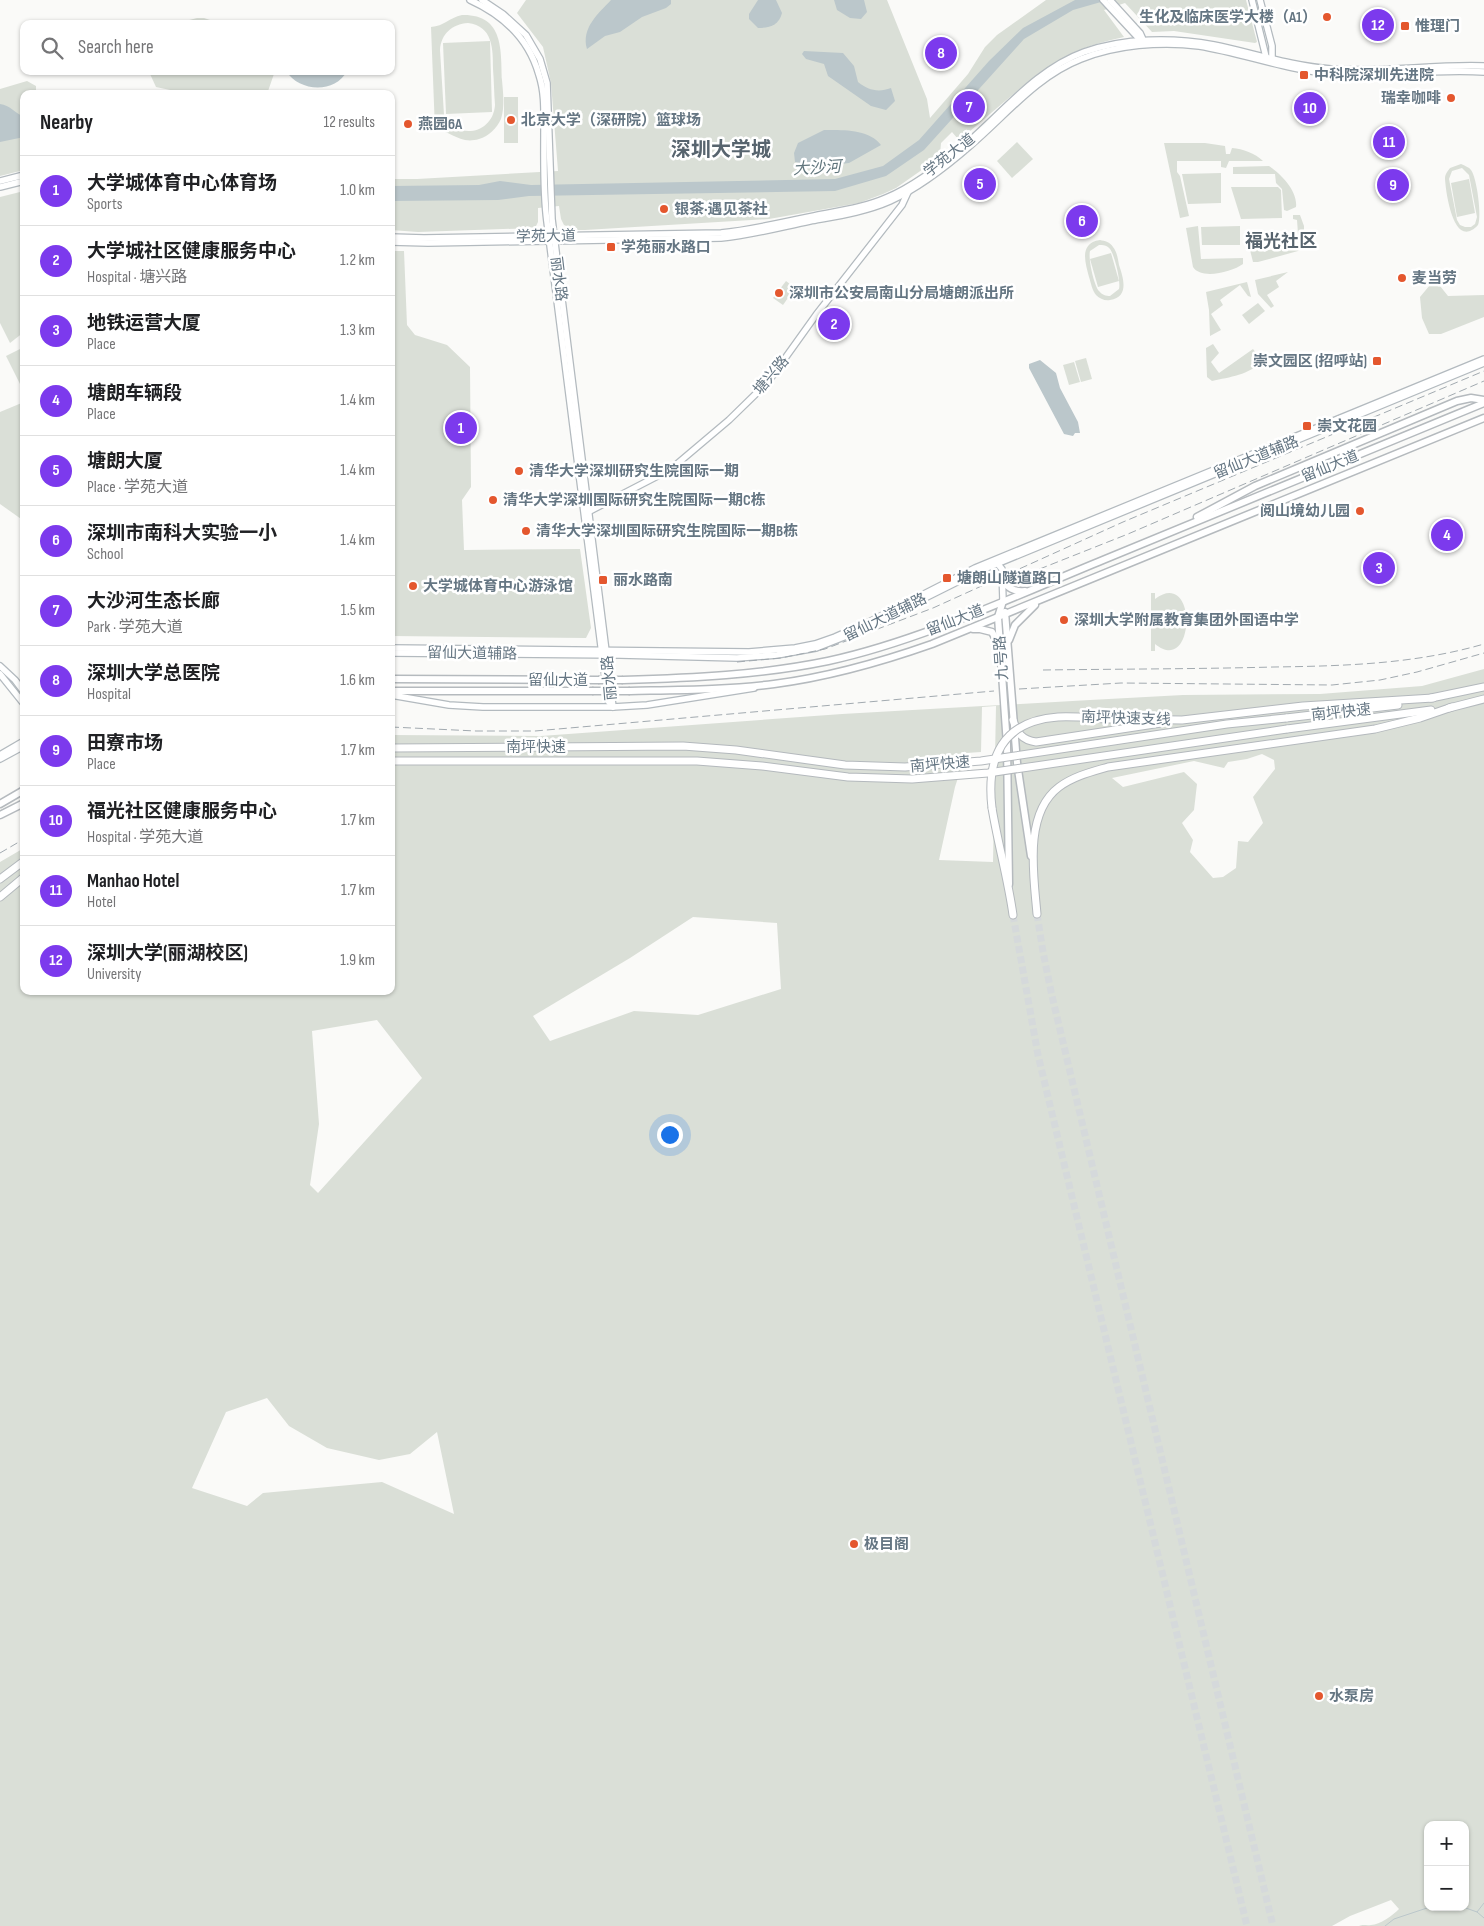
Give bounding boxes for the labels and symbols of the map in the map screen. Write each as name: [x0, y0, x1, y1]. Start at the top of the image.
pin: 12: [1362, 6, 1394, 44]
place label: 生化及临床医学大楼（A1）: [1139, 8, 1317, 27]
marker: 生化及临床医学大楼（A1）: [1321, 11, 1333, 23]
place label: 惟理门: [1415, 17, 1460, 36]
marker: 惟理门: [1399, 20, 1411, 32]
pin: 8: [925, 34, 957, 72]
place label: 中科院深圳先进院: [1314, 66, 1434, 85]
marker: 中科院深圳先进院: [1298, 69, 1310, 81]
pin: 7: [953, 88, 985, 126]
pin: 10: [1294, 89, 1326, 127]
place label: 瑞幸咖啡: [1381, 89, 1441, 108]
marker: 瑞幸咖啡: [1445, 92, 1457, 104]
place label: 北京大学（深研院）篮球场: [521, 111, 701, 130]
marker: 北京大学（深研院）篮球场: [505, 114, 517, 126]
place label: 燕园6A: [418, 115, 463, 134]
marker: 燕园6A: [402, 118, 414, 130]
pin: 11: [1373, 123, 1405, 161]
street label: 学苑大道: [920, 129, 979, 181]
district label: 深圳大学城: [671, 138, 771, 162]
water label: 大沙河: [793, 158, 845, 179]
pin: 5: [964, 165, 996, 203]
pin: 9: [1377, 166, 1409, 204]
place label: 银茶·遇见茶社: [674, 200, 768, 219]
pin: 6: [1066, 202, 1098, 240]
marker: 银茶·遇见茶社: [658, 203, 670, 215]
street label: 学苑大道: [516, 226, 576, 247]
district label: 福光社区: [1245, 231, 1317, 252]
place label: 学苑丽水路口: [621, 238, 711, 257]
marker: 学苑丽水路口: [605, 241, 617, 253]
street label: 丽水路: [546, 256, 571, 303]
place label: 麦当劳: [1412, 269, 1457, 288]
marker: 麦当劳: [1396, 272, 1408, 284]
place label: 深圳市公安局南山分局塘朗派出所: [789, 284, 1014, 303]
marker: 深圳市公安局南山分局塘朗派出所: [773, 287, 785, 299]
pin: 2: [818, 305, 850, 343]
street label: 塘兴路: [750, 352, 793, 399]
place label: 崇文园区 (招呼站): [1253, 352, 1367, 371]
marker: 崇文园区 (招呼站): [1371, 355, 1383, 367]
pin: 1: [445, 409, 477, 447]
place label: 崇文花园: [1317, 417, 1377, 436]
marker: 崇文花园: [1301, 420, 1313, 432]
street label: 留仙大道辅路: [1211, 432, 1301, 483]
street label: 留仙大道: [1299, 446, 1362, 487]
place label: 清华大学深圳研究生院国际一期: [529, 462, 739, 481]
marker: 清华大学深圳研究生院国际一期: [513, 465, 525, 477]
place label: 清华大学深圳国际研究生院国际一期C栋: [503, 491, 766, 510]
marker: 清华大学深圳国际研究生院国际一期C栋: [487, 494, 499, 506]
place label: 阅山境幼儿园: [1260, 502, 1350, 521]
marker: 阅山境幼儿园: [1354, 505, 1366, 517]
pin: 4: [1431, 516, 1463, 554]
place label: 清华大学深圳国际研究生院国际一期B栋: [536, 522, 798, 541]
marker: 清华大学深圳国际研究生院国际一期B栋: [520, 525, 532, 537]
pin: 3: [1363, 549, 1395, 587]
place label: 塘朗山隧道路口: [957, 569, 1062, 588]
place label: 丽水路南: [613, 571, 673, 590]
marker: 塘朗山隧道路口: [941, 572, 953, 584]
marker: 丽水路南: [597, 574, 609, 586]
place label: 大学城体育中心游泳馆: [423, 577, 573, 596]
marker: 大学城体育中心游泳馆: [407, 580, 419, 592]
street label: 留仙大道辅路: [841, 589, 930, 646]
street label: 留仙大道: [924, 601, 987, 640]
place label: 深圳大学附属教育集团外国语中学: [1074, 611, 1299, 630]
marker: 深圳大学附属教育集团外国语中学: [1058, 614, 1070, 626]
street label: 九号路: [990, 635, 1013, 681]
street label: 留仙大道辅路: [427, 643, 517, 664]
street label: 丽水路: [598, 655, 621, 701]
street label: 留仙大道: [528, 671, 588, 690]
street label: 南坪快速: [1310, 700, 1372, 725]
street label: 南坪快速支线: [1081, 707, 1171, 730]
street label: 南坪快速: [506, 738, 566, 757]
street label: 南坪快速: [909, 752, 971, 777]
your location: [657, 1122, 683, 1148]
place label: 极目阁: [864, 1535, 909, 1554]
marker: 极目阁: [848, 1538, 860, 1550]
place label: 水泵房: [1329, 1687, 1374, 1706]
marker: 水泵房: [1313, 1690, 1325, 1702]

